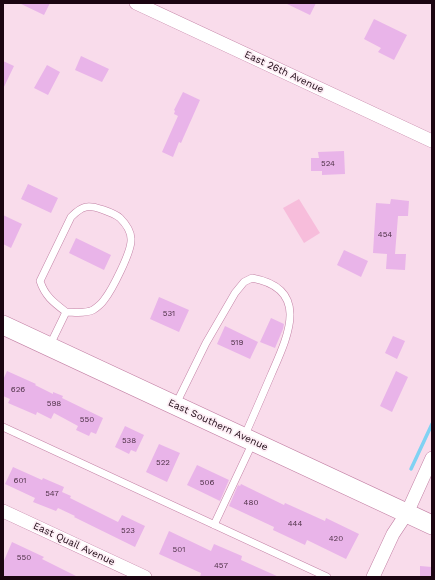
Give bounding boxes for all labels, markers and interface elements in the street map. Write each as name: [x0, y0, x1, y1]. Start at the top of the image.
street label: East 26th Avenue: [243, 48, 325, 96]
house number: 524: [321, 159, 335, 169]
house number: 454: [378, 230, 392, 240]
house number: 531: [163, 309, 175, 319]
house number: 519: [231, 338, 243, 348]
house number: 626: [11, 385, 25, 395]
street label: East Southern Avenue: [166, 397, 270, 453]
house number: 598: [47, 399, 61, 409]
house number: 550: [80, 415, 94, 425]
house number: 538: [122, 436, 136, 446]
house number: 522: [156, 458, 170, 468]
house number: 601: [14, 476, 26, 486]
house number: 506: [200, 478, 214, 488]
house number: 547: [45, 489, 59, 499]
house number: 480: [244, 498, 258, 508]
house number: 444: [288, 519, 302, 529]
street label: East Quail Avenue: [31, 520, 117, 568]
house number: 523: [121, 526, 135, 536]
house number: 420: [329, 534, 343, 544]
house number: 501: [173, 545, 185, 555]
house number: 550: [17, 553, 31, 563]
house number: 457: [214, 561, 228, 571]

